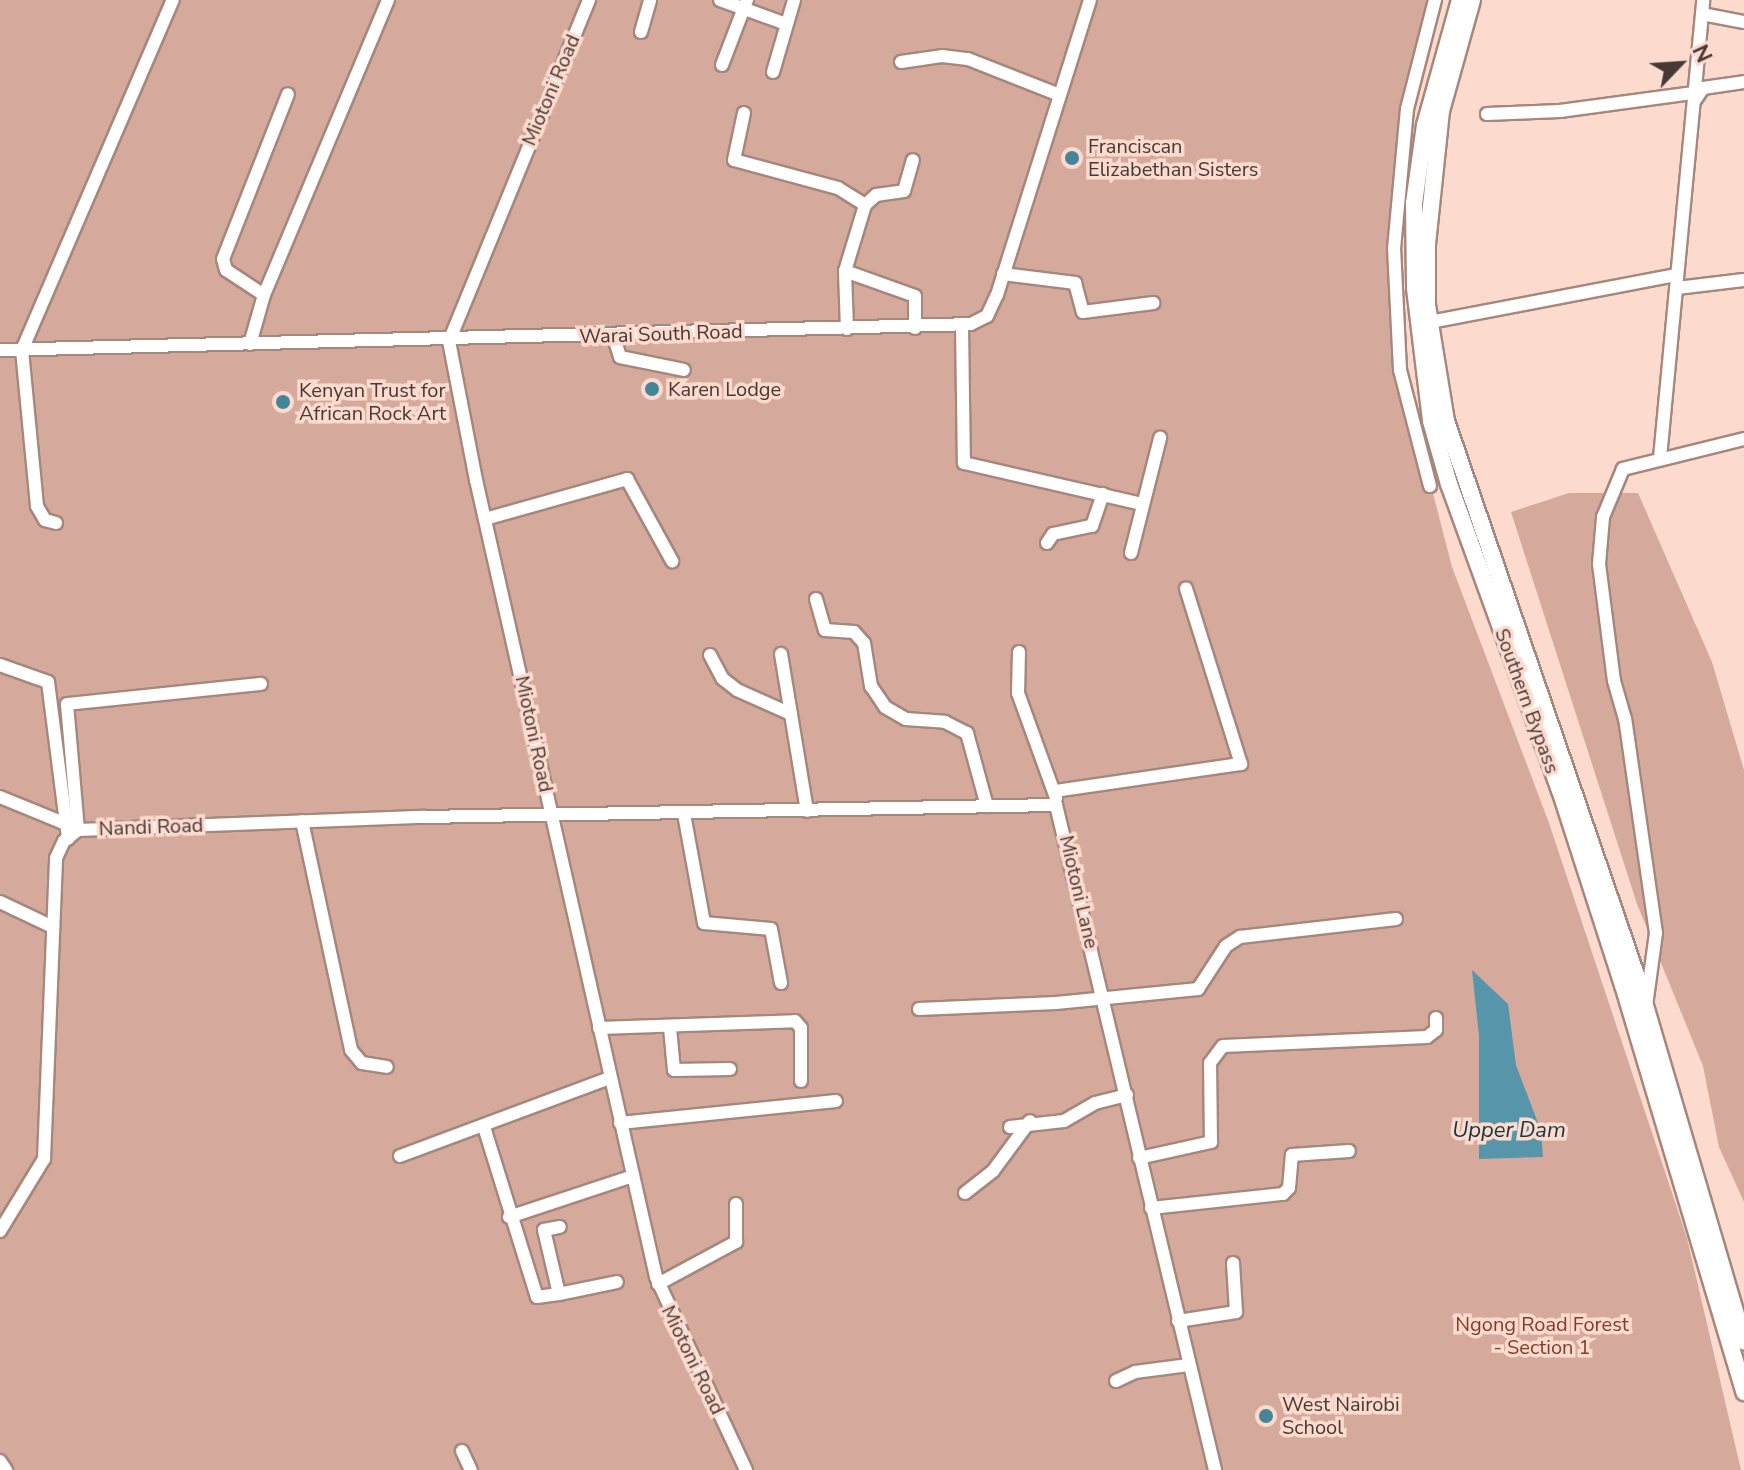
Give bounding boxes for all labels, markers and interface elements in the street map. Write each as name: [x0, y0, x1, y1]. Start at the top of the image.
north arrow: [1640, 24, 1720, 104]
street label: Miotoni Road: [517, 31, 585, 149]
text: N: [1685, 40, 1719, 68]
place label: Franciscan Elizabethan Sisters: [1088, 134, 1258, 181]
marker: Franciscan Elizabethan Sisters: [1063, 149, 1081, 167]
street label: Warai South Road: [579, 319, 743, 349]
place label: Karen Lodge: [668, 377, 781, 401]
place label: Kenyan Trust for African Rock Art: [299, 378, 446, 425]
marker: Karen Lodge: [643, 380, 661, 398]
marker: Kenyan Trust for African Rock Art: [274, 393, 292, 411]
street label: Southern Bypass: [1490, 625, 1564, 777]
street label: Miotoni Road: [510, 674, 558, 794]
street label: Nandi Road: [98, 813, 204, 841]
street label: Miotoni Lane: [1054, 833, 1104, 951]
water label: Upper Dam: [1452, 1118, 1566, 1144]
street label: Miotoni Road: [656, 1302, 730, 1418]
park label: Ngong Road Forest - Section 1: [1455, 1312, 1629, 1359]
place label: West Nairobi School: [1282, 1392, 1400, 1439]
marker: West Nairobi School: [1257, 1407, 1275, 1425]

